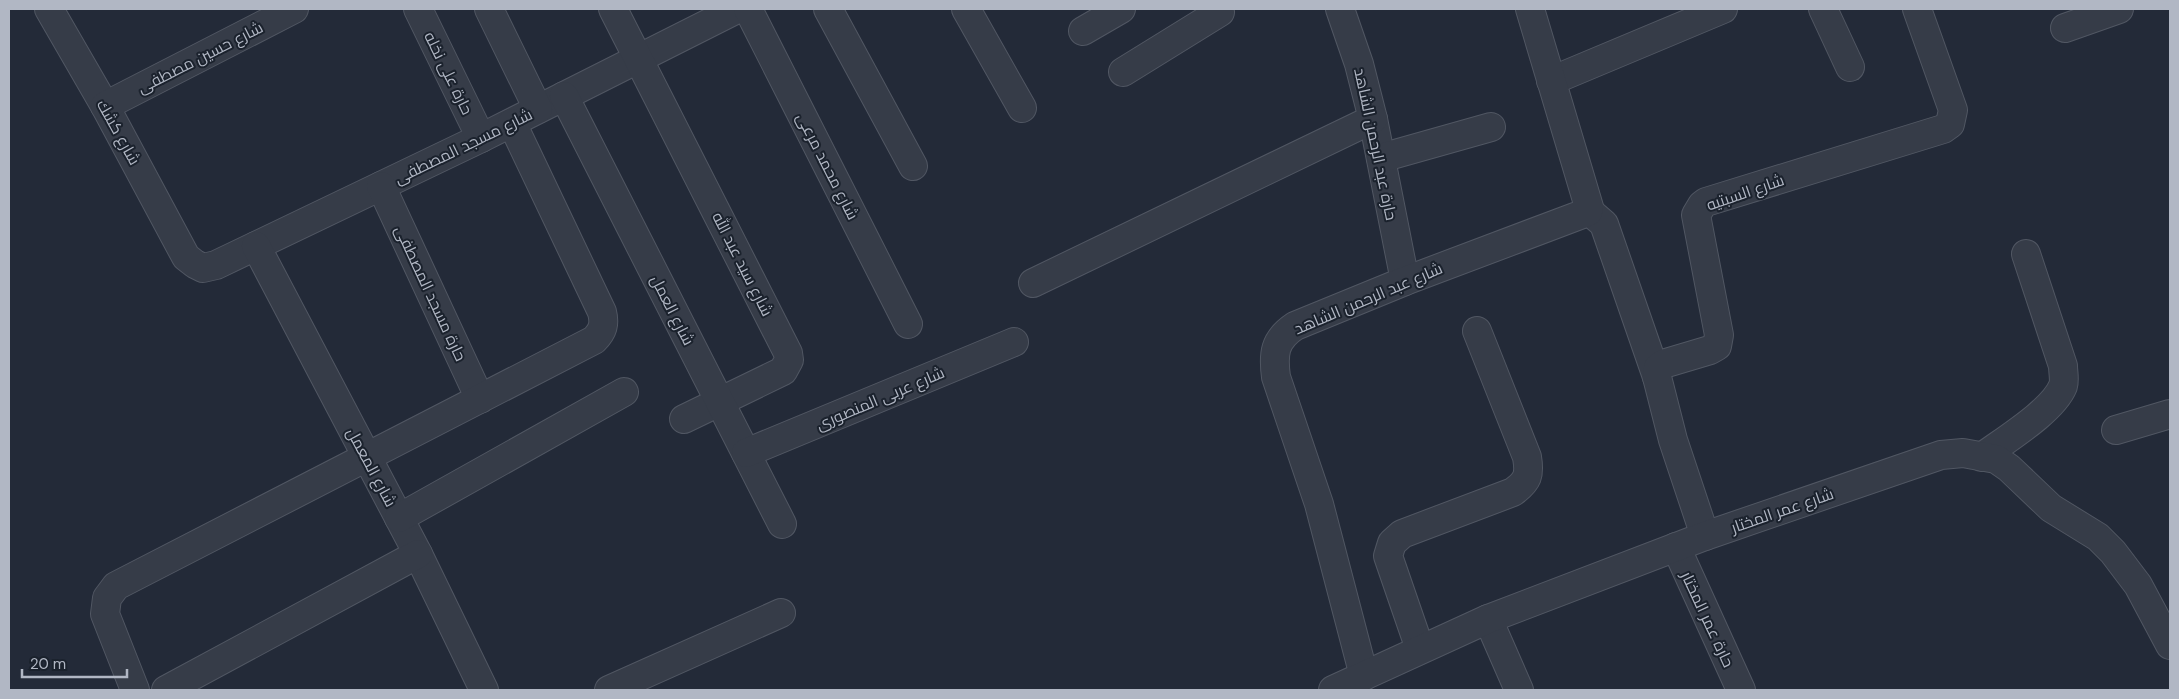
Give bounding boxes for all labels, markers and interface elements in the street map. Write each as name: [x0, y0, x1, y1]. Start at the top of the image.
street label: شارع حسين مصطفى: [134, 17, 267, 99]
street label: حارة على نخله: [419, 28, 478, 118]
street label: حارة عبد الرحمن الشاهد: [1349, 66, 1402, 222]
street label: شارع كشك: [91, 96, 145, 169]
street label: شارع مسجد المصطفى: [391, 104, 536, 190]
street label: شارع محمد مرعى: [791, 109, 864, 224]
street label: شارع السبتيه: [1703, 169, 1787, 217]
street label: شارع سيد عبد الله: [706, 209, 778, 320]
street label: حارة مسجد المصطفى: [390, 222, 471, 364]
street label: شارع عبد الرحمن الشاهد: [1291, 258, 1446, 340]
street label: شارع العمل: [645, 272, 699, 349]
street label: شارع عربى المنصورى: [813, 362, 948, 436]
street label: شارع المعمل: [341, 424, 401, 511]
street label: شارع عمر المختار: [1727, 483, 1837, 539]
street label: حارة عمر المختار: [1676, 567, 1739, 671]
scale bar: [22, 646, 128, 678]
text: 20 m: [30, 654, 66, 674]

